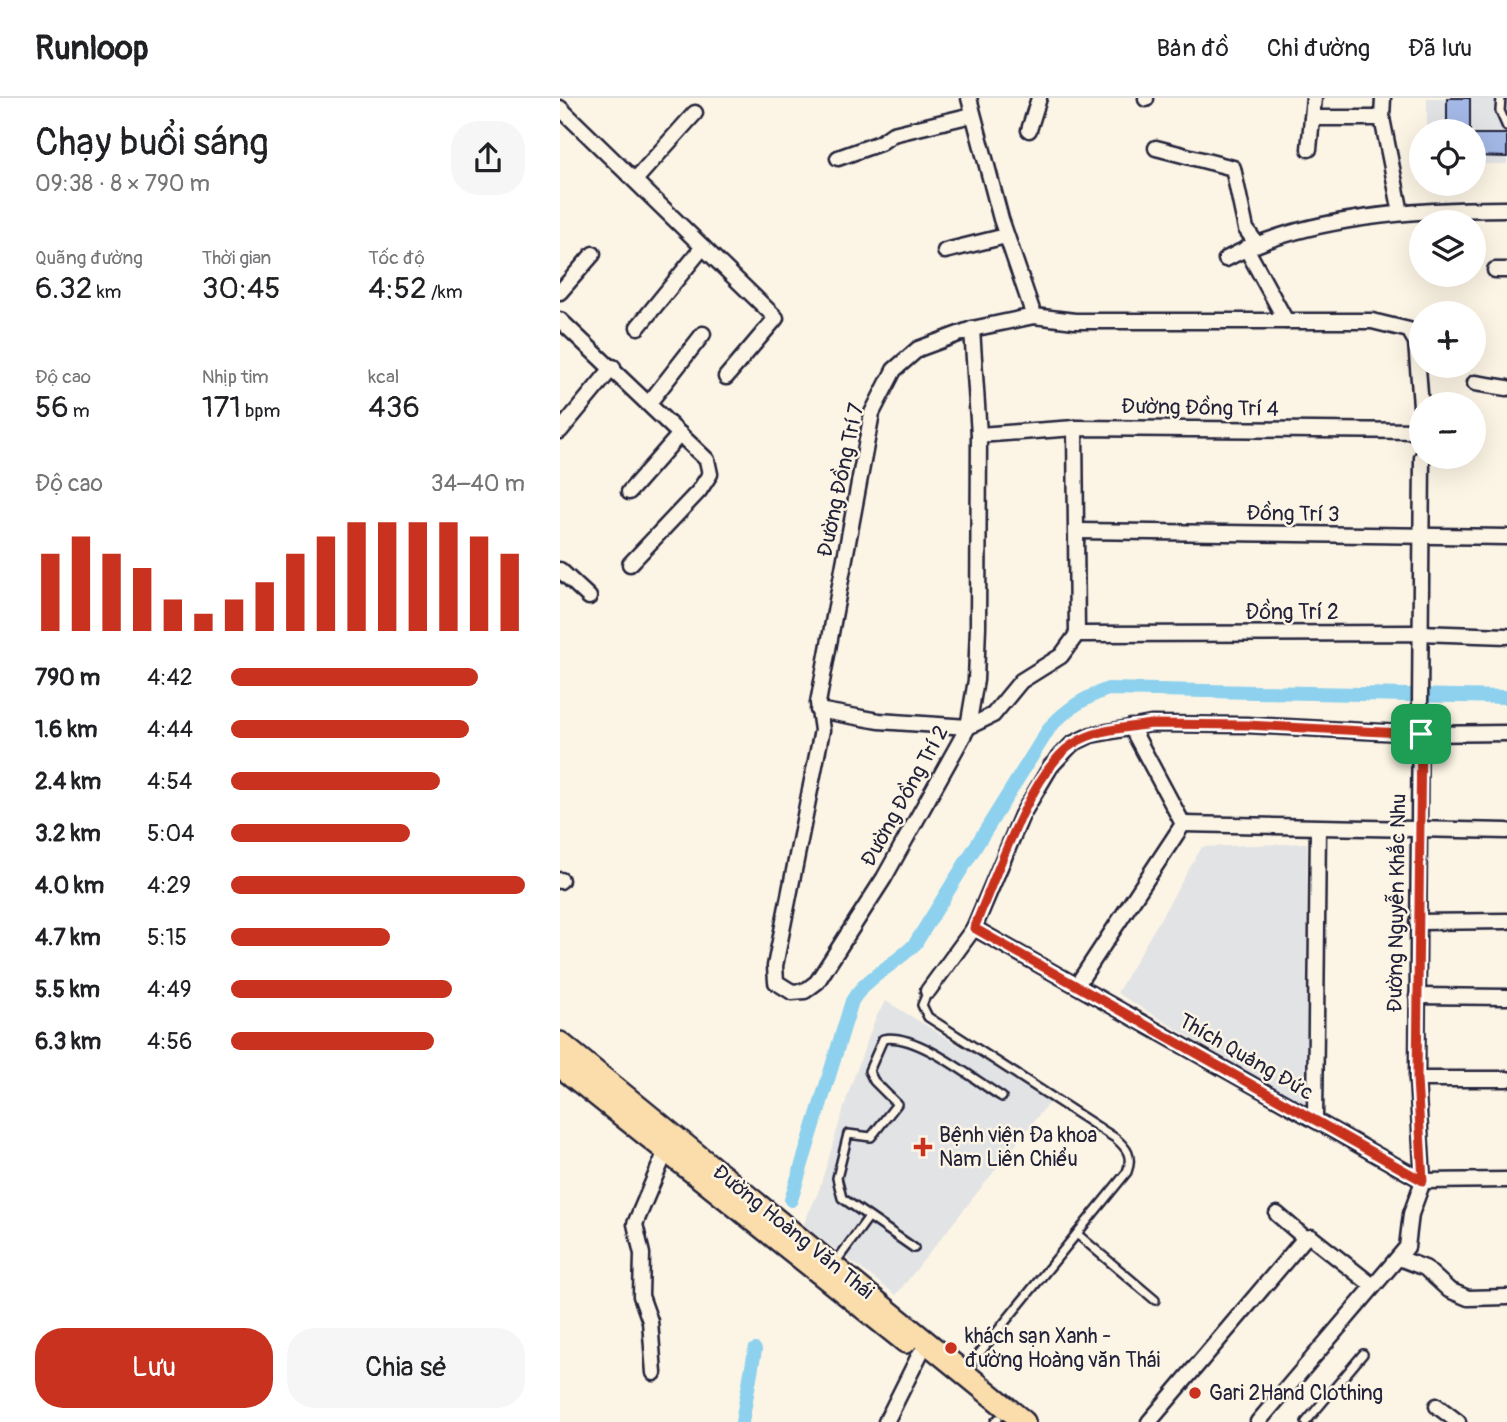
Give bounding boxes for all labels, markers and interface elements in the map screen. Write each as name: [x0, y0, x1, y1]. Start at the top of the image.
text: Runloop: [35, 28, 149, 69]
text: Bản đồ: [1157, 34, 1229, 63]
text: Chỉ đường: [1267, 34, 1370, 63]
text: Đã lưu: [1408, 34, 1472, 63]
text: Chạy buổi sáng: [35, 119, 269, 167]
map controls: [1409, 119, 1486, 469]
button: locate: [1409, 119, 1486, 196]
button: share: [451, 121, 525, 195]
text: 09:38 · 8 × 790 m: [35, 169, 210, 198]
button: layers: [1409, 210, 1486, 287]
text: Quãng đường: [35, 246, 143, 270]
text: Thời gian: [202, 246, 271, 270]
text: Tốc độ: [368, 246, 425, 270]
text: 6.32: [35, 270, 93, 307]
text: 30:45: [202, 270, 281, 307]
text: 4:52: [368, 270, 427, 307]
text: km: [93, 280, 121, 304]
text: /km: [427, 280, 463, 304]
button: +: [1409, 301, 1486, 378]
text: Độ cao: [35, 365, 91, 389]
text: Nhịp tim: [202, 365, 269, 389]
text: kcal: [368, 365, 399, 389]
text: 56: [35, 389, 69, 426]
text: 171: [202, 389, 241, 426]
text: 436: [368, 389, 420, 426]
street label: Đường Đồng Trí 4: [1121, 392, 1279, 423]
button: −: [1409, 392, 1486, 469]
text: m: [69, 399, 90, 423]
text: bpm: [241, 399, 280, 423]
street label: Đường Đồng Trí 7: [811, 400, 870, 559]
text: Độ cao: [35, 469, 103, 498]
text: 34–40 m: [431, 469, 525, 498]
street label: Đồng Trí 3: [1246, 499, 1340, 528]
street label: Đồng Trí 2: [1245, 598, 1339, 626]
text: 790 m: [35, 663, 100, 692]
text: 4:42: [147, 663, 193, 692]
pin: [1391, 704, 1451, 764]
text: 1.6 km: [35, 715, 97, 744]
text: 4:44: [147, 715, 193, 744]
icon: arrive: [1402, 715, 1440, 753]
street label: Đường Đồng Trí 2: [854, 720, 955, 871]
text: 2.4 km: [35, 767, 101, 796]
text: 4:54: [147, 767, 192, 796]
street label: Đường Nguyễn Khắc Nhu: [1382, 793, 1412, 1013]
text: 3.2 km: [35, 819, 101, 848]
text: 5:04: [147, 819, 195, 848]
text: 4.0 km: [35, 871, 104, 900]
text: 4:29: [147, 871, 191, 900]
text: 4.7 km: [35, 923, 101, 952]
text: 5:15: [147, 923, 187, 952]
text: 5.5 km: [35, 975, 100, 1004]
text: 4:49: [147, 975, 192, 1004]
street label: Thích Quảng Đức: [1174, 1007, 1318, 1107]
text: 6.3 km: [35, 1027, 101, 1056]
text: 4:56: [147, 1027, 192, 1056]
place label: Bệnh viện Đa khoa Nam Liên Chiểu: [939, 1122, 1097, 1173]
marker: Bệnh viện Đa khoa Nam Liên Chiểu: [913, 1137, 933, 1157]
street label: Đường Hoàng Văn Thái: [707, 1159, 879, 1306]
place label: khách sạn Xanh - đường Hoàng văn Thái: [965, 1323, 1161, 1374]
button: Lưu: [35, 1328, 273, 1408]
button: Chia sẻ: [287, 1328, 525, 1408]
marker: khách sạn Xanh - đường Hoàng văn Thái: [943, 1340, 959, 1356]
place label: Gari 2Hand Clothing: [1209, 1380, 1383, 1407]
marker: Gari 2Hand Clothing: [1187, 1385, 1203, 1401]

